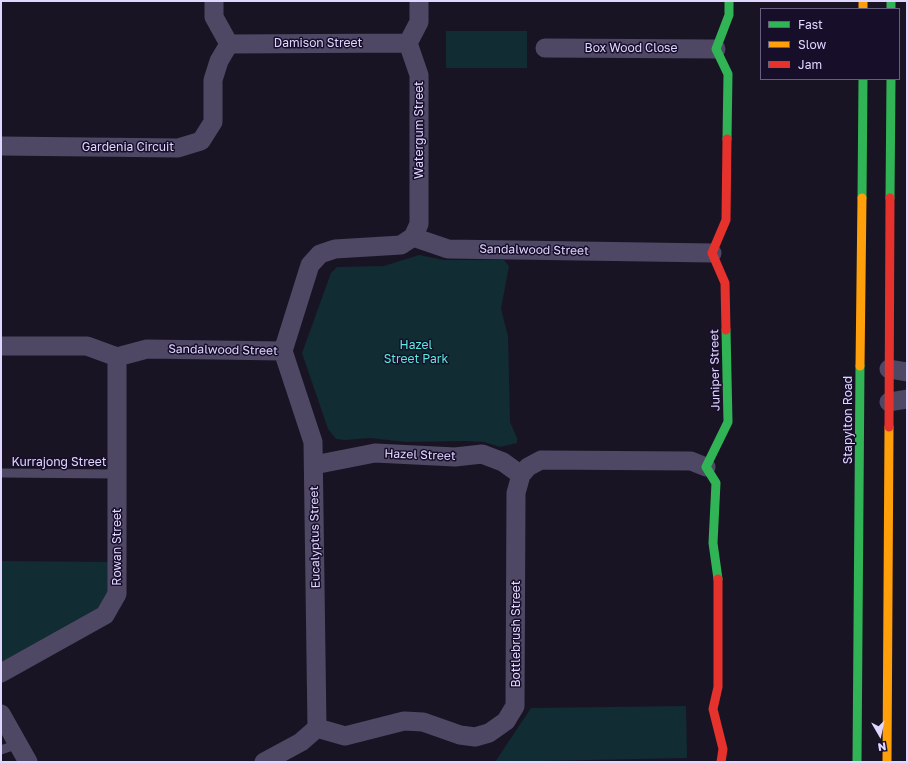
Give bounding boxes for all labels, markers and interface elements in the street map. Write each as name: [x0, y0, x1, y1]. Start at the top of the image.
legend: [760, 8, 900, 80]
text: Fast: [798, 17, 823, 32]
street label: Damison Street: [274, 36, 362, 50]
text: Slow: [798, 37, 826, 52]
street label: Box Wood Close: [585, 41, 677, 55]
text: Jam: [798, 57, 822, 72]
street label: Watergum Street: [412, 81, 426, 179]
street label: Gardenia Circuit: [82, 140, 174, 154]
street label: Sandalwood Street: [479, 242, 589, 258]
street label: Juniper Street: [707, 329, 723, 411]
park label: Hazel Street Park: [384, 338, 448, 366]
street label: Sandalwood Street: [168, 342, 278, 358]
street label: Stapylton Road: [841, 376, 855, 464]
street label: Hazel Street: [384, 447, 456, 463]
street label: Kurrajong Street: [11, 455, 107, 469]
street label: Eucalyptus Street: [307, 486, 323, 588]
street label: Rowan Street: [110, 508, 124, 586]
street label: Bottlebrush Street: [509, 581, 523, 687]
north arrow: [860, 715, 900, 755]
text: N: [877, 740, 887, 754]

